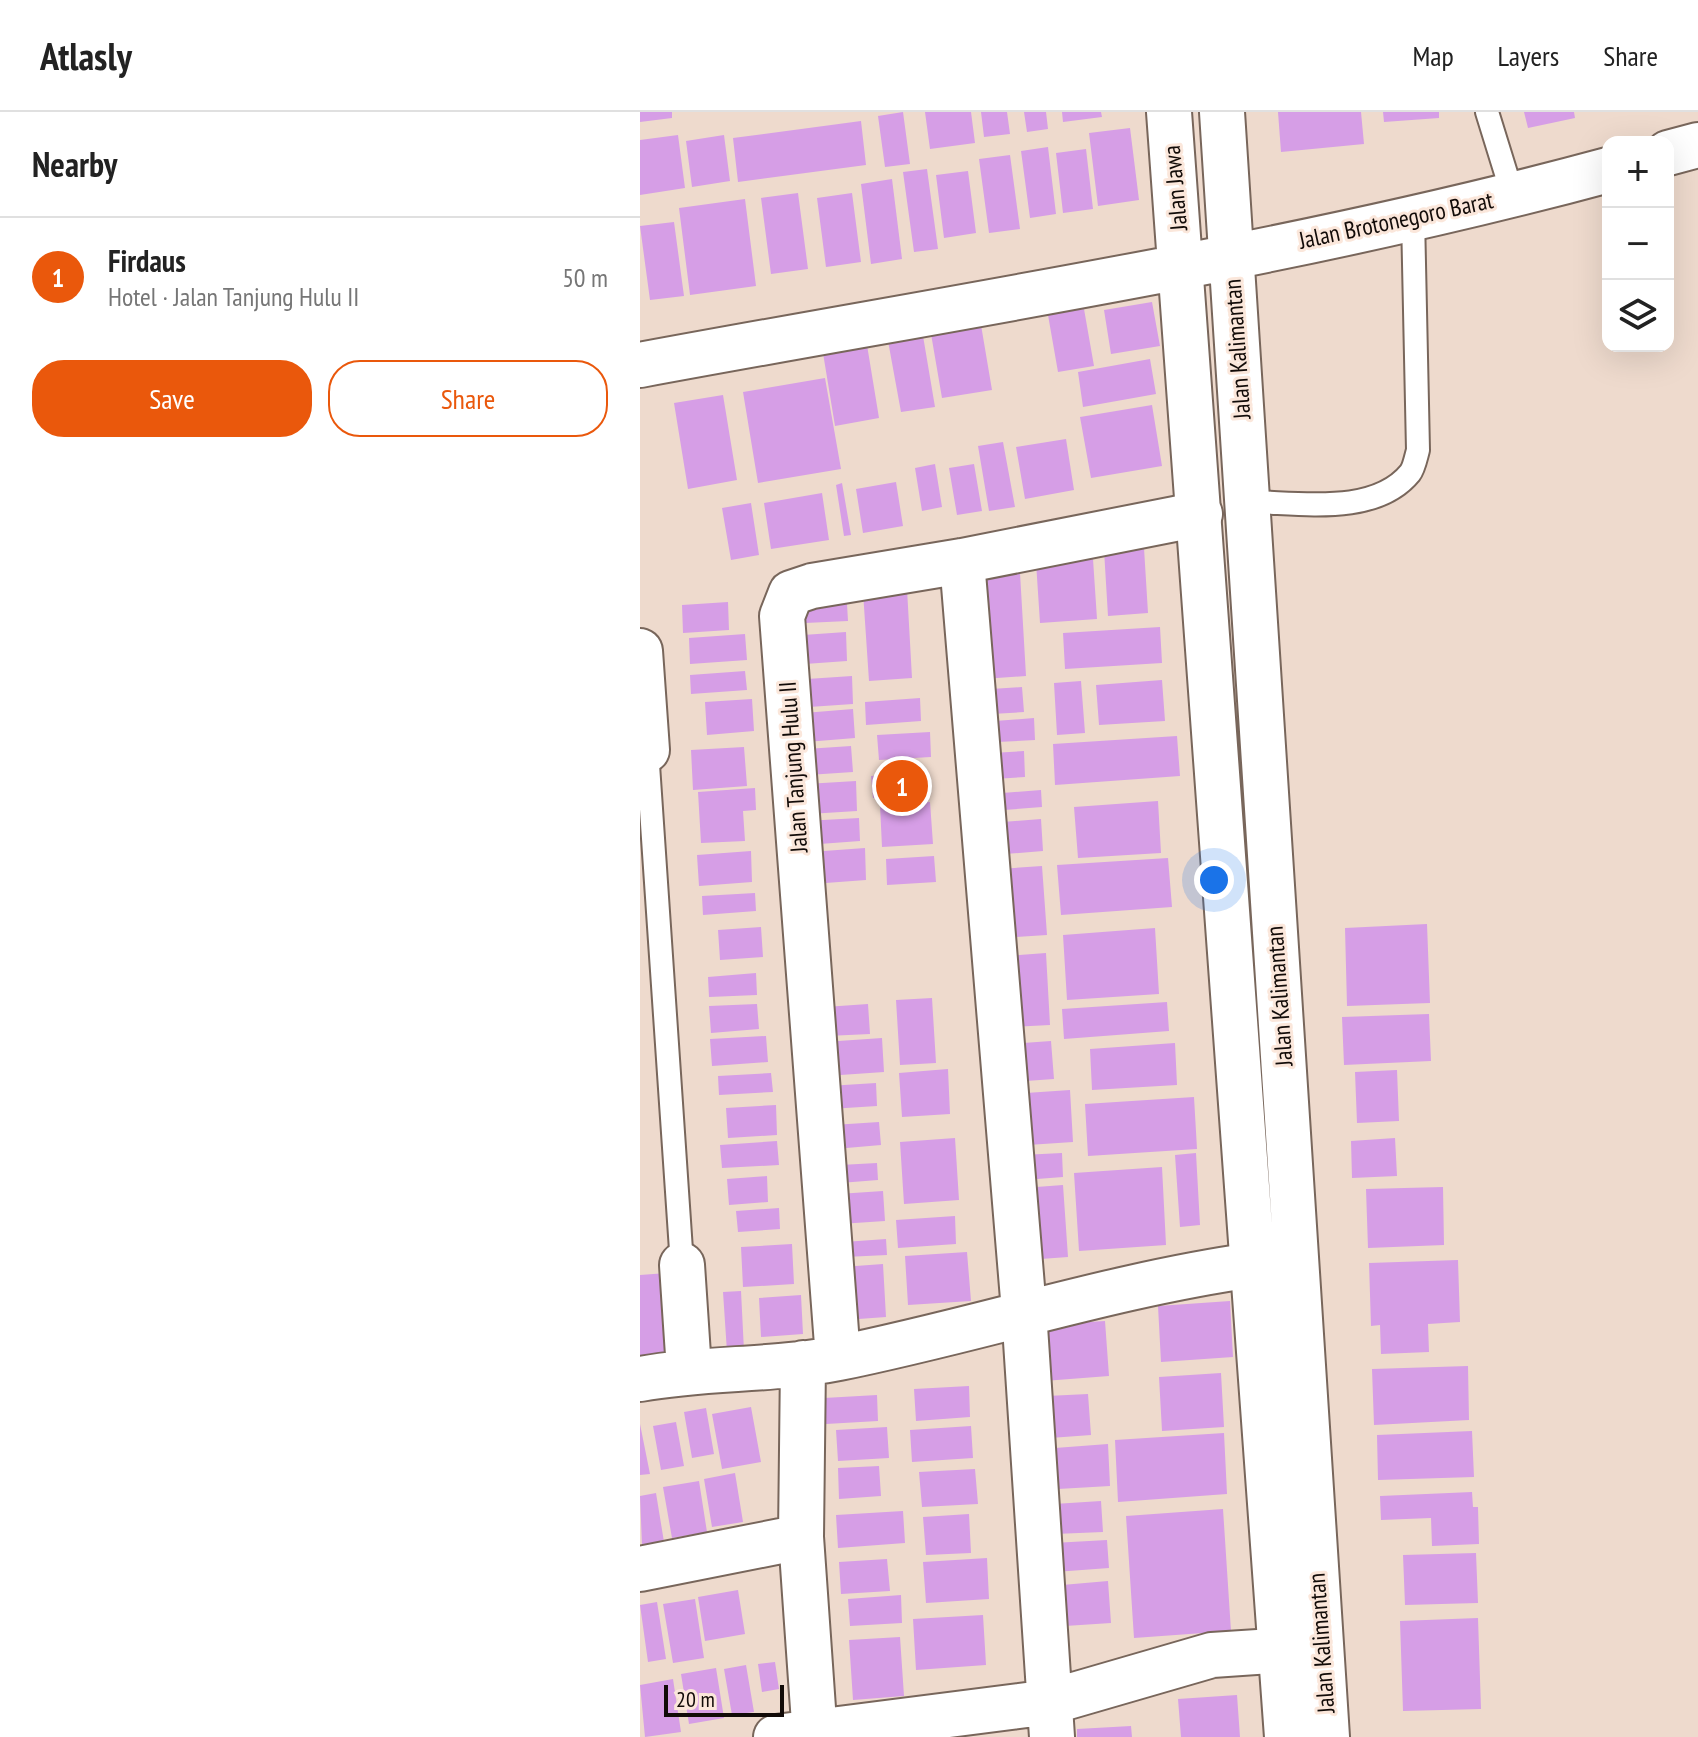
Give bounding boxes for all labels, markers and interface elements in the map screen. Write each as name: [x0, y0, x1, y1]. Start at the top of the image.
text: Atlasly: [40, 31, 132, 80]
text: Map: [1412, 37, 1454, 74]
text: Layers: [1498, 37, 1559, 74]
text: Share: [1603, 37, 1658, 74]
map controls: [1602, 136, 1674, 352]
button: +: [1602, 136, 1674, 208]
text: Nearby: [32, 142, 117, 186]
street label: Jalan Jawa: [1156, 144, 1194, 233]
street label: Jalan Brotonegoro Barat: [1295, 184, 1496, 256]
button: −: [1602, 208, 1674, 280]
text: Firdaus: [108, 241, 186, 280]
text: 1: [52, 261, 64, 294]
text: 50 m: [562, 261, 608, 294]
street label: Jalan Kalimantan: [1217, 278, 1257, 421]
text: Hotel · Jalan Tanjung Hulu II: [108, 280, 359, 313]
button: layers: [1602, 280, 1674, 352]
button: Save: [32, 360, 312, 437]
button: Share: [328, 360, 608, 437]
street label: Jalan Tanjung Hulu II: [772, 680, 815, 855]
pin: 1: [876, 756, 928, 816]
your location: [1194, 860, 1234, 900]
street label: Jalan Kalimantan: [1259, 925, 1299, 1068]
street label: Jalan Kalimantan: [1301, 1572, 1341, 1715]
scale bar: [664, 1681, 784, 1717]
text: 20 m: [676, 1685, 715, 1713]

